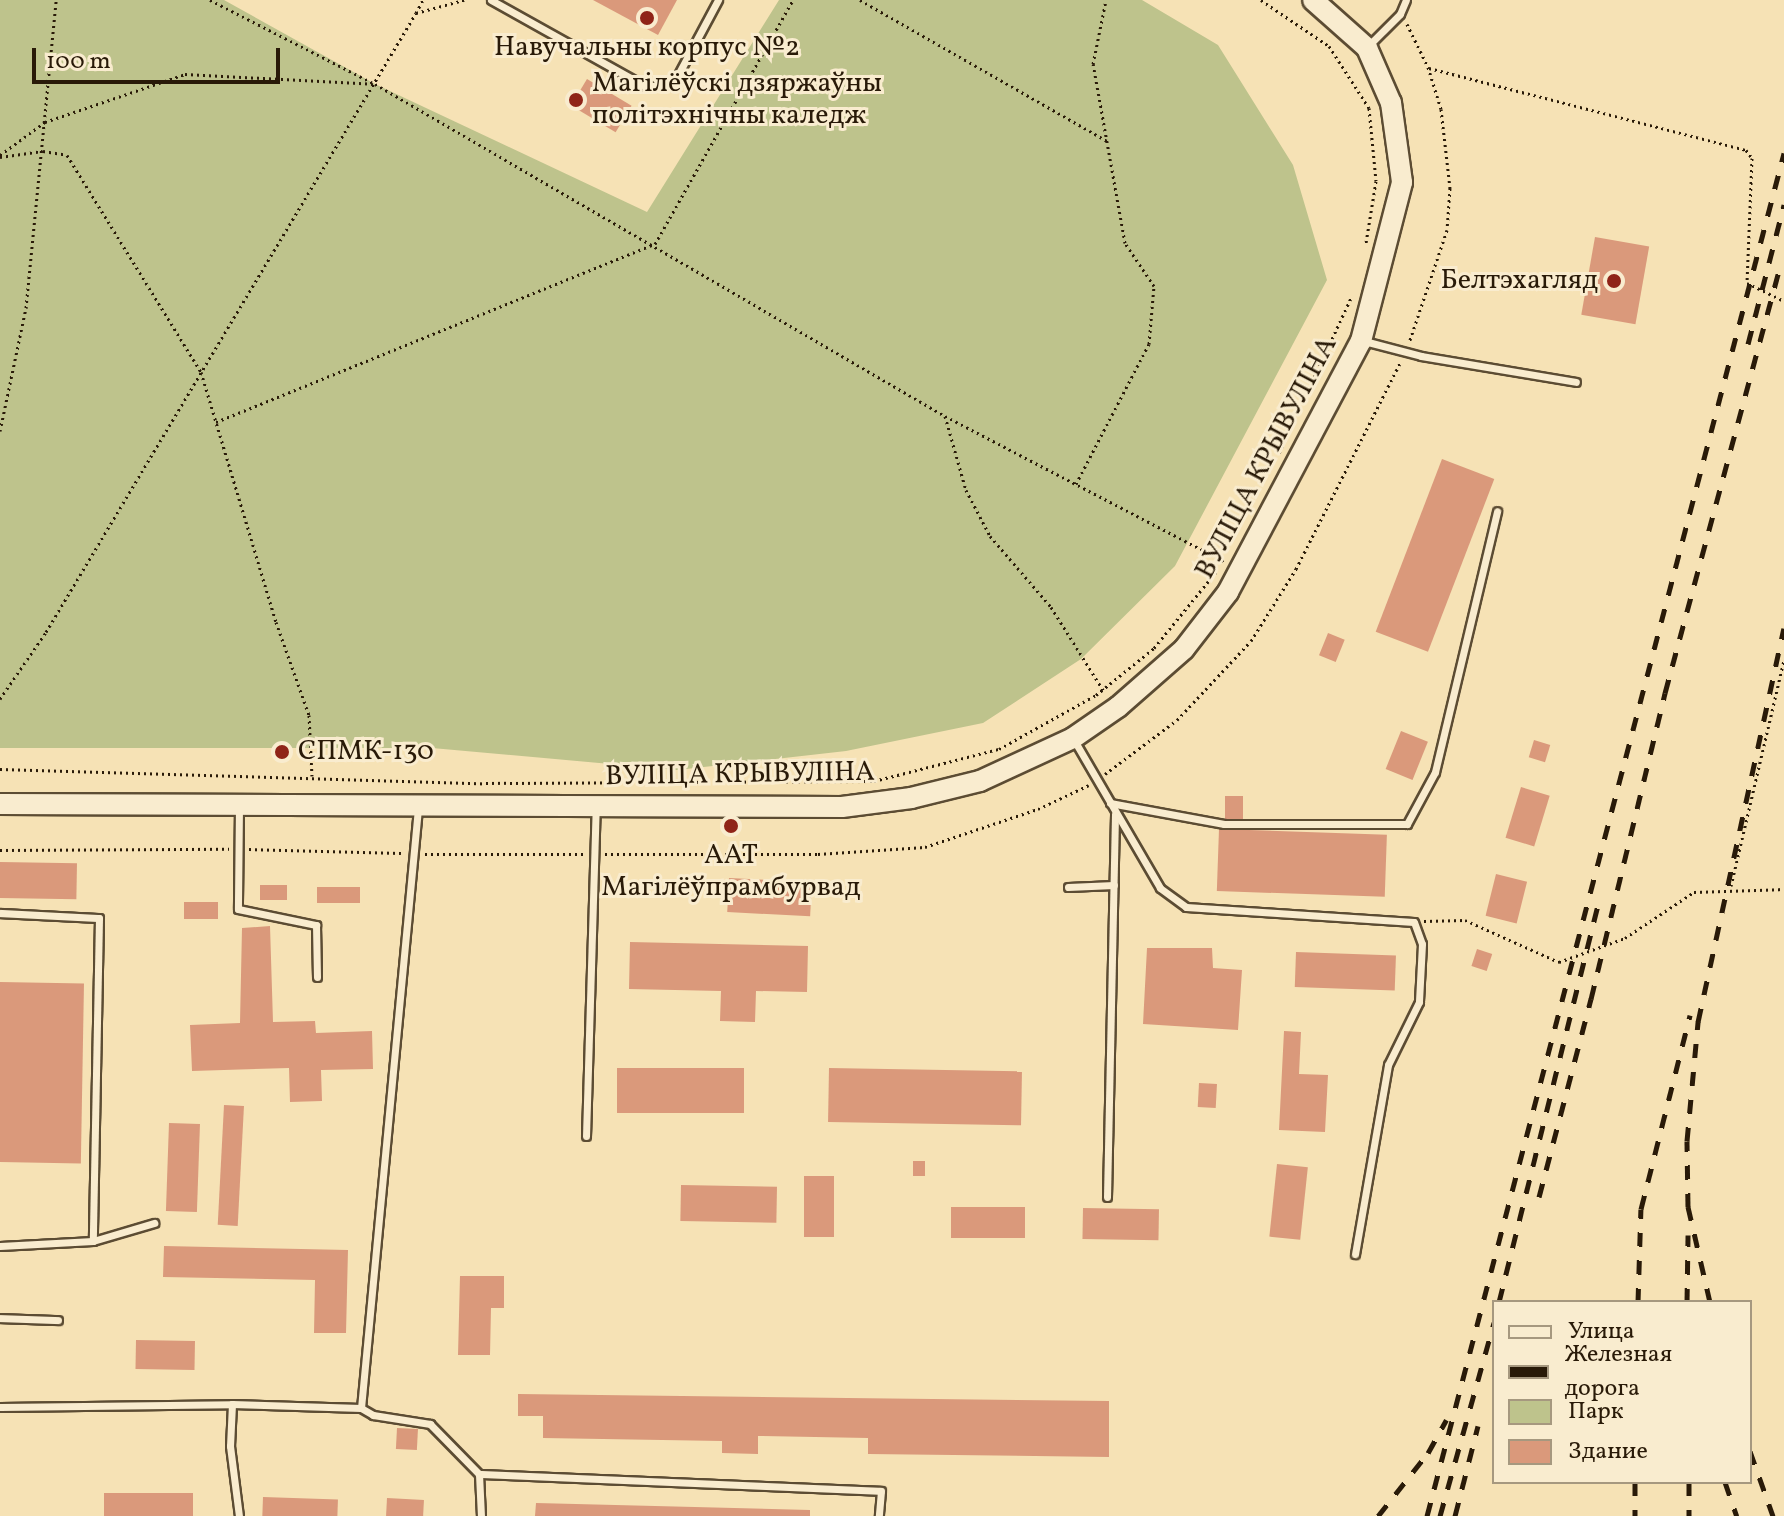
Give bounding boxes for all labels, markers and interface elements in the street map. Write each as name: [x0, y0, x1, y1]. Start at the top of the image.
marker: Навучальны корпус №2: [638, 9, 656, 27]
place label: Навучальны корпус №2: [494, 31, 800, 65]
scale bar: [36, 32, 284, 82]
text: 100 m: [46, 45, 111, 79]
place label: Магілёўскі дзяржаўны політэхнічны каледж: [592, 67, 882, 133]
marker: Магілёўскі дзяржаўны політэхнічны каледж: [567, 91, 585, 109]
place label: Белтэхагляд: [1440, 264, 1598, 298]
marker: Белтэхагляд: [1605, 272, 1623, 290]
street label: ВУЛІЦА КРЫВУЛІНА: [1189, 331, 1345, 585]
place label: СПМК-130: [298, 735, 434, 769]
marker: СПМК-130: [273, 743, 291, 761]
street label: ВУЛІЦА КРЫВУЛІНА: [605, 756, 875, 794]
marker: ААТ Магілёўпрамбурвад: [722, 817, 740, 835]
place label: ААТ Магілёўпрамбурвад: [601, 839, 861, 905]
legend: [1492, 1300, 1752, 1484]
text: Улица: [1568, 1315, 1635, 1349]
text: Железная дорога: [1565, 1338, 1672, 1406]
text: Парк: [1568, 1395, 1624, 1429]
text: Здание: [1568, 1435, 1648, 1469]

